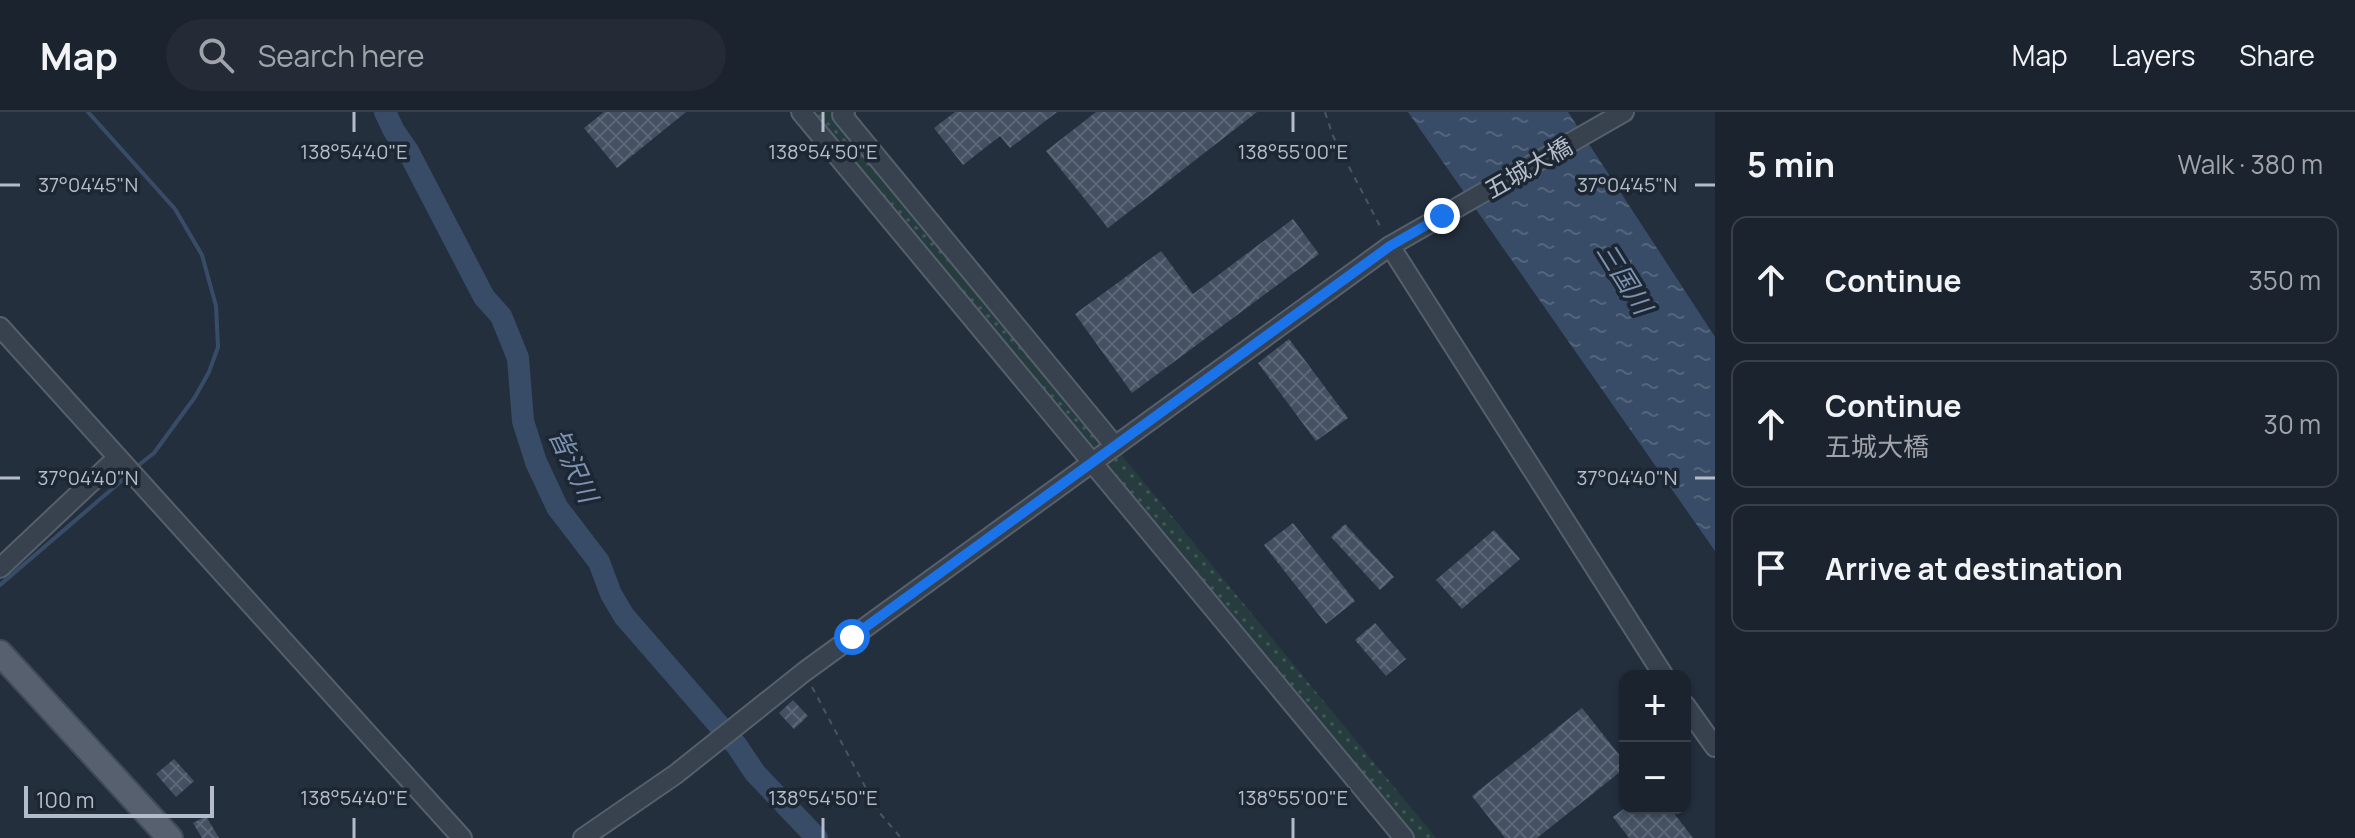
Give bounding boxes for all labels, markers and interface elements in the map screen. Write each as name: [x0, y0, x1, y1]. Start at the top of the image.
search box: [166, 19, 726, 91]
text: Map: [40, 29, 118, 81]
icon: search: [194, 33, 238, 77]
text: Search here: [258, 35, 425, 76]
text: Map: [2012, 36, 2068, 74]
text: Layers: [2112, 36, 2195, 74]
text: Share: [2239, 36, 2315, 74]
street label: 五城大橋: [1478, 129, 1578, 205]
text: 138°54'40"E: [300, 138, 408, 165]
text: 138°54'50"E: [768, 138, 878, 165]
text: 138°55'00"E: [1238, 138, 1348, 165]
text: 5 min: [1747, 141, 1835, 187]
text: Walk · 380 m: [2178, 146, 2323, 182]
text: 37°04'45"N: [38, 171, 138, 198]
text: 37°04'45"N: [1577, 171, 1677, 198]
route end: [1424, 198, 1460, 234]
water label: 三国川: [1589, 235, 1663, 323]
icon: ahead: [1749, 258, 1793, 302]
text: Continue: [1825, 260, 1961, 301]
text: 350 m: [2248, 262, 2321, 298]
text: Continue: [1825, 385, 1961, 426]
icon: ahead: [1749, 402, 1793, 446]
text: 30 m: [2264, 406, 2321, 442]
water label: 皆沢川: [541, 422, 608, 511]
text: 五城大橋: [1825, 428, 1929, 464]
text: 37°04'40"N: [38, 464, 138, 491]
text: 37°04'40"N: [1577, 464, 1677, 491]
icon: arrive: [1749, 546, 1793, 590]
text: Arrive at destination: [1825, 548, 2123, 589]
route start: [834, 619, 870, 655]
map controls: [1619, 670, 1691, 814]
button: +: [1619, 670, 1691, 742]
button: −: [1619, 742, 1691, 814]
scale bar: [24, 782, 214, 818]
text: 138°54'40"E: [300, 784, 408, 811]
text: 138°54'50"E: [768, 784, 878, 811]
text: 138°55'00"E: [1238, 784, 1348, 811]
text: 100 m: [36, 785, 94, 815]

